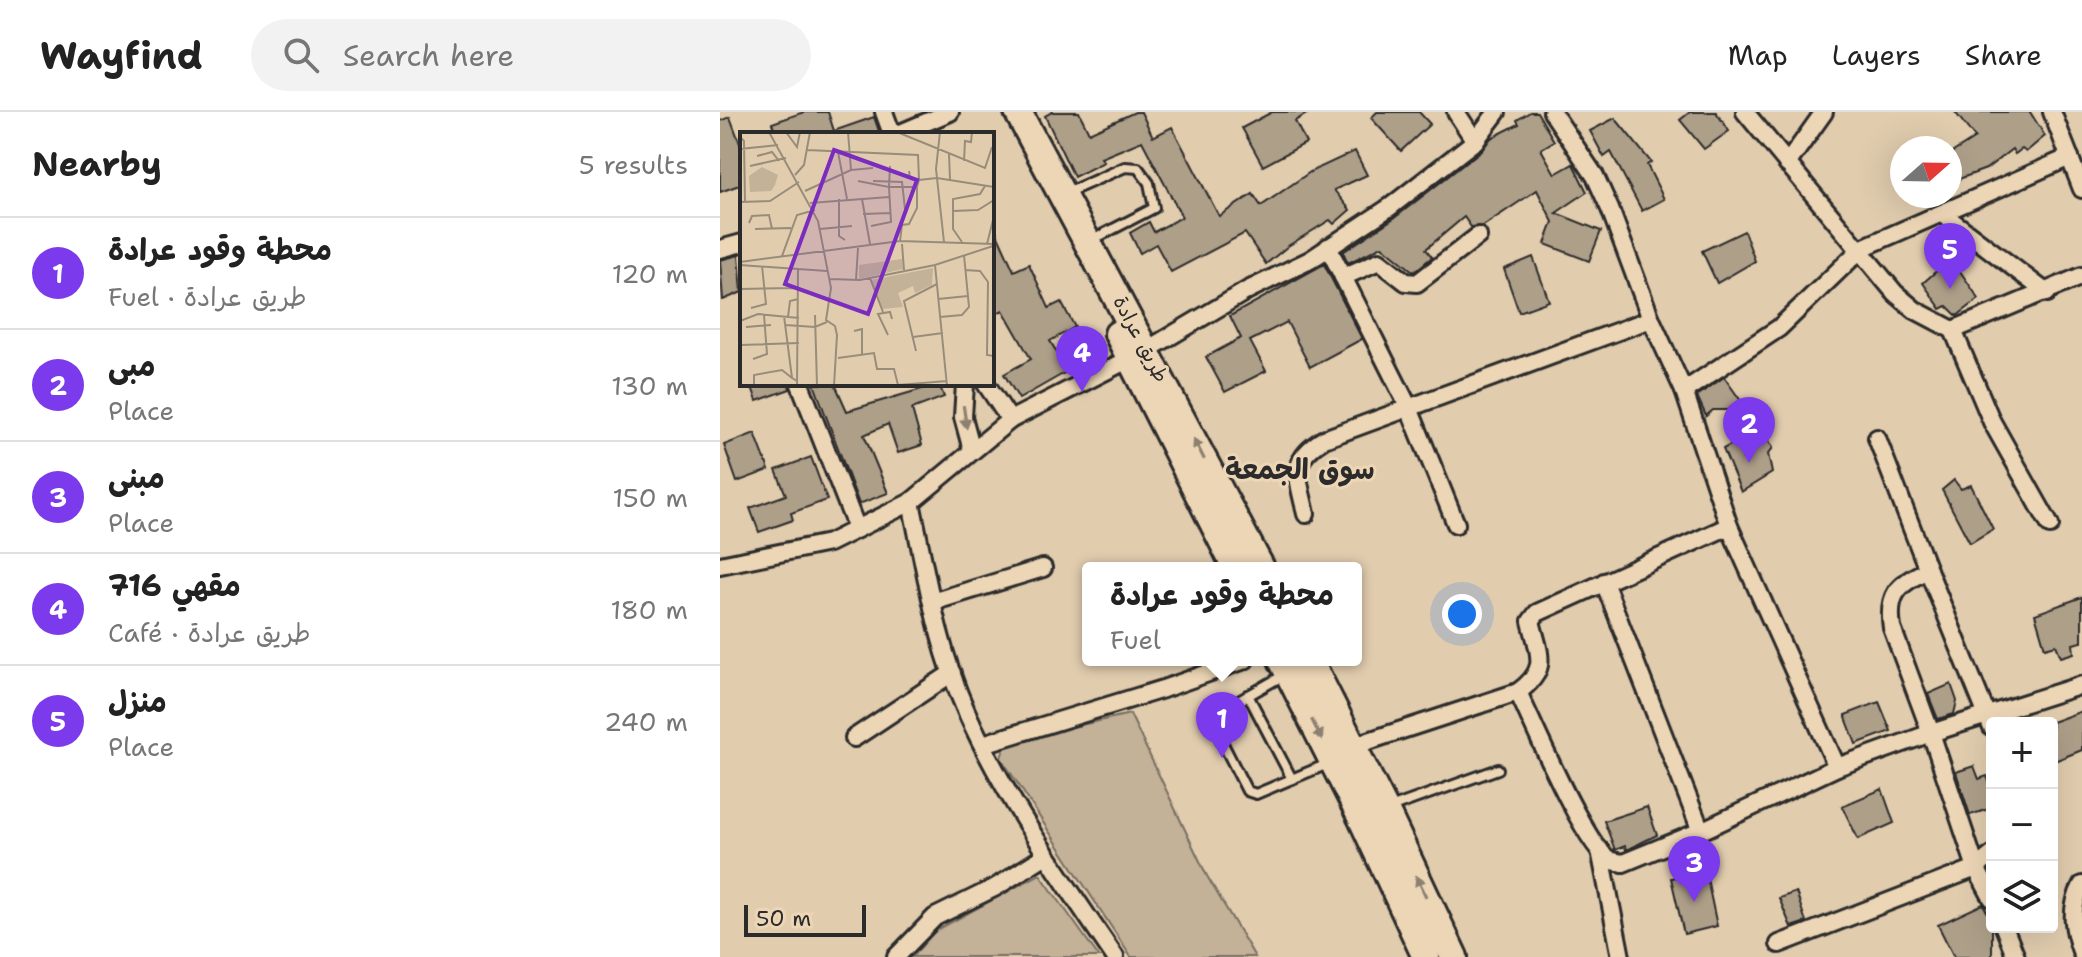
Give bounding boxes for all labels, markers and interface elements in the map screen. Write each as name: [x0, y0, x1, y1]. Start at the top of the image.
search box: [251, 19, 811, 91]
text: Wayfind: [40, 30, 203, 81]
icon: search: [279, 33, 323, 77]
text: Search here: [343, 35, 514, 76]
text: Map: [1728, 36, 1788, 74]
text: Layers: [1832, 36, 1921, 74]
text: Share: [1965, 36, 2042, 74]
inset map: [740, 132, 994, 386]
north arrow: [1890, 136, 1962, 208]
text: Nearby: [32, 141, 162, 187]
text: 5 results: [579, 147, 688, 182]
pin: 5: [1924, 223, 1976, 289]
text: محطة وقود عرادة: [108, 229, 332, 270]
text: 1: [52, 256, 64, 291]
text: 120 m: [612, 256, 688, 291]
text: Fuel · طريق عرادة: [108, 279, 307, 314]
street label: طريق عرادة: [1107, 291, 1175, 387]
pin: 4: [1056, 326, 1108, 392]
text: مبى: [108, 345, 155, 386]
text: 2: [49, 368, 67, 403]
text: 130 m: [611, 368, 688, 403]
text: Place: [108, 393, 174, 428]
pin: 2: [1723, 397, 1775, 463]
one-way arrow: [959, 405, 972, 430]
one-way arrow: [1192, 438, 1205, 461]
district label: سوق الجمعة: [1225, 450, 1375, 488]
text: مبنى: [108, 457, 165, 498]
text: 3: [49, 480, 67, 515]
text: 150 m: [612, 480, 688, 515]
text: Place: [108, 505, 174, 540]
popup: [1082, 562, 1362, 666]
text: مقهي 716: [108, 565, 241, 606]
text: محطة وقود عرادة: [1110, 574, 1334, 615]
text: 4: [49, 592, 67, 627]
text: 180 m: [610, 592, 688, 627]
your location: [1442, 594, 1482, 634]
text: Café · طريق عرادة: [108, 615, 310, 650]
text: Fuel: [1110, 622, 1161, 657]
text: منزل: [108, 681, 167, 722]
pin: 1: [1196, 692, 1248, 758]
text: 5: [50, 704, 66, 739]
text: 240 m: [604, 704, 688, 739]
map controls: [1986, 717, 2058, 933]
button: +: [1986, 717, 2058, 789]
one-way arrow: [1310, 718, 1324, 741]
text: Place: [108, 729, 174, 764]
button: −: [1986, 789, 2058, 861]
pin: 3: [1668, 836, 1720, 902]
button: layers: [1986, 861, 2058, 933]
one-way arrow: [1414, 875, 1428, 898]
scale bar: [744, 901, 866, 937]
text: 50 m: [756, 904, 811, 933]

